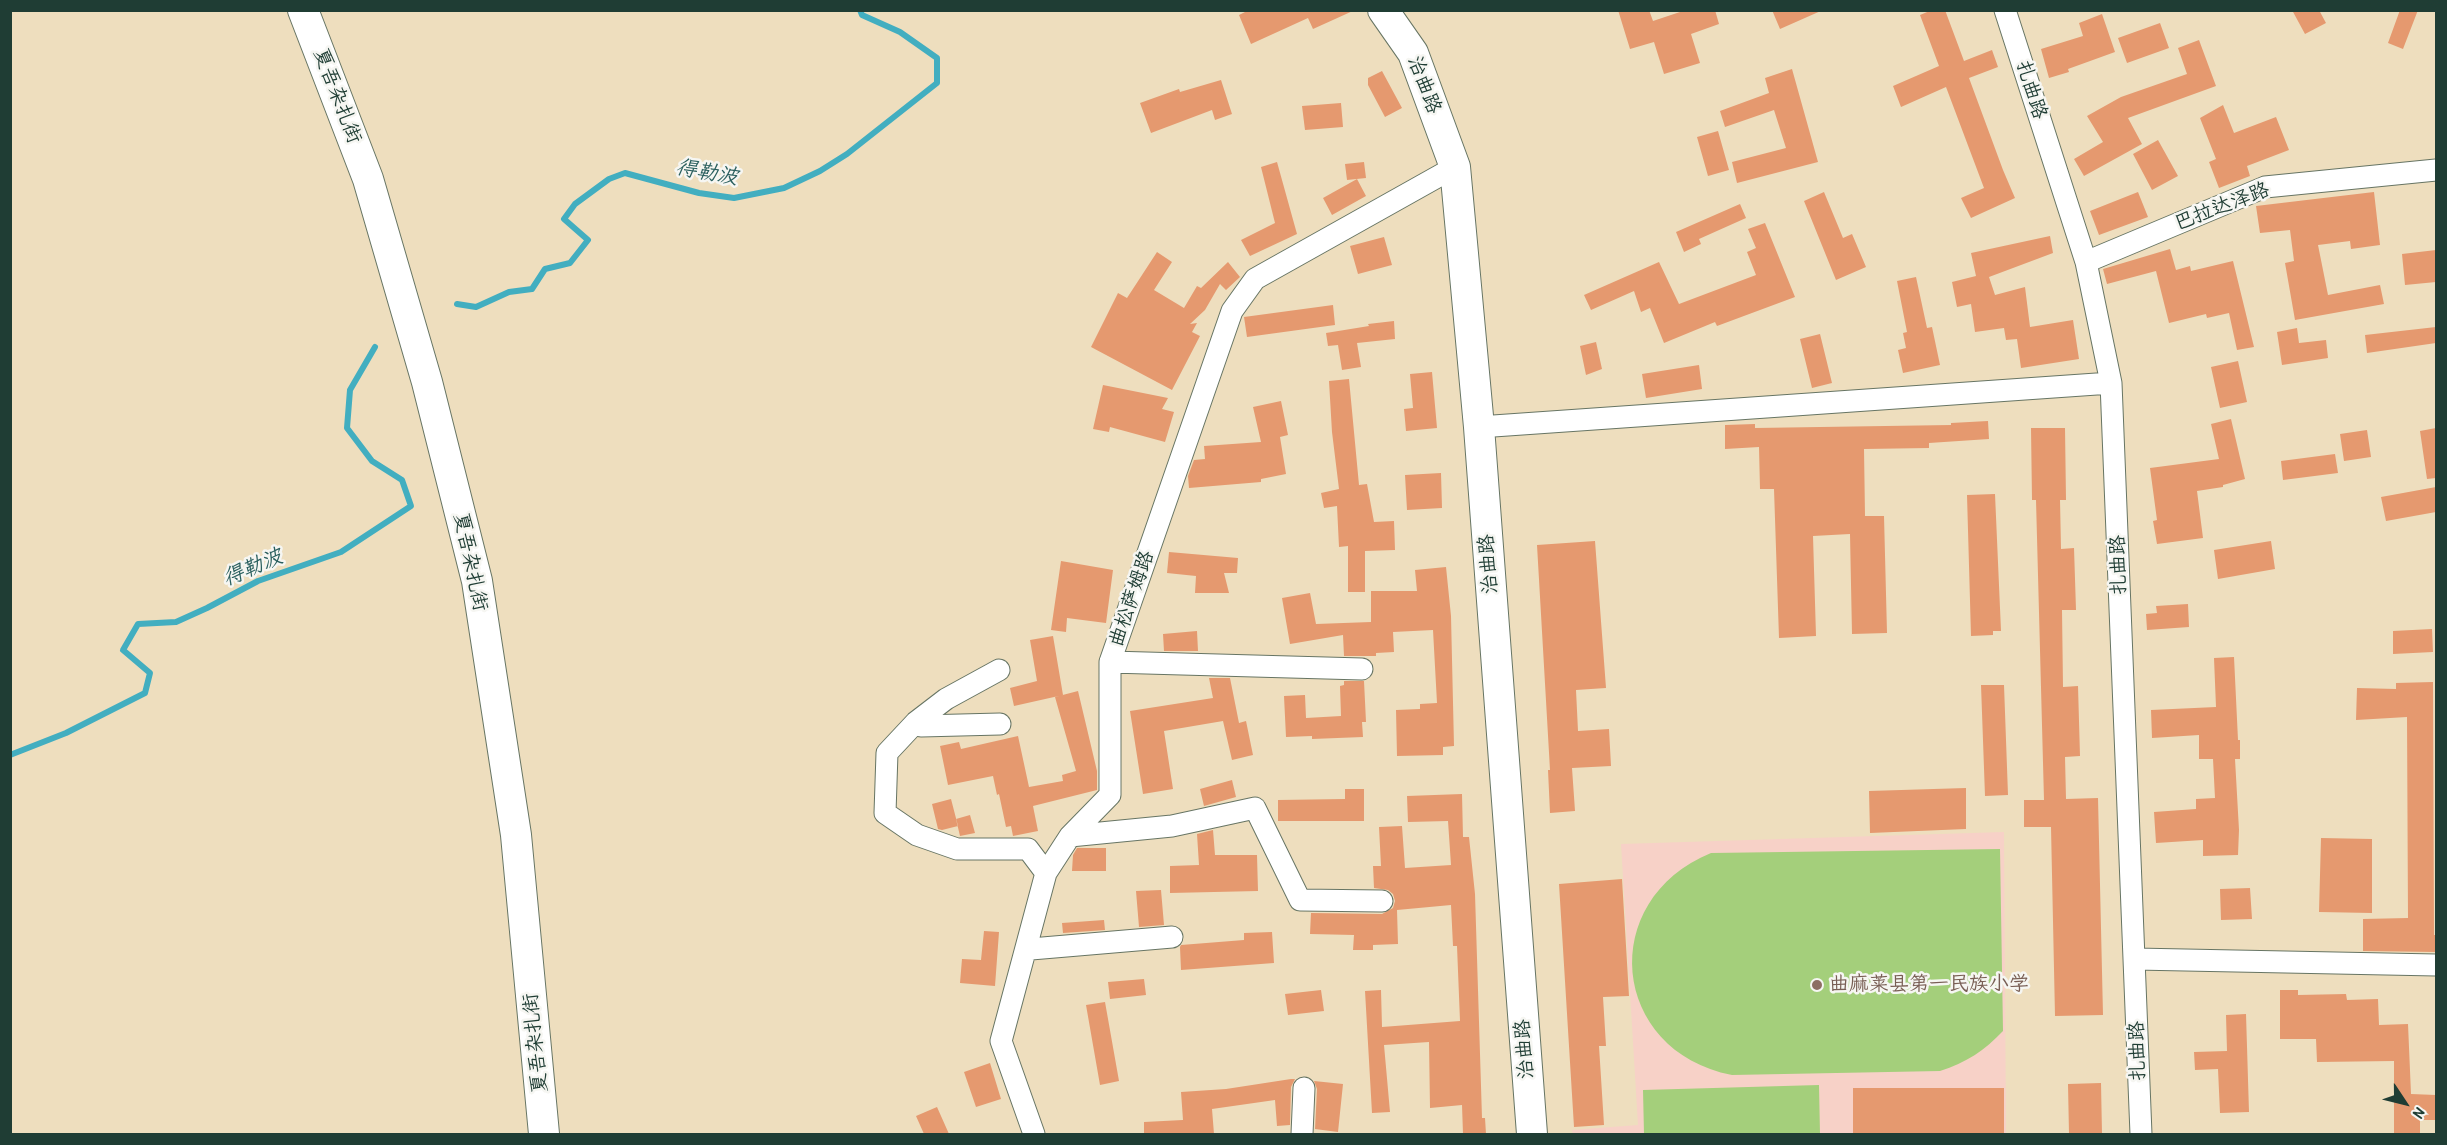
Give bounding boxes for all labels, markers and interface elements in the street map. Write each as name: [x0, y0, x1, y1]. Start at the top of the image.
street label: 夏吾杂扎街: [308, 45, 366, 147]
street label: 治曲路: [1402, 53, 1446, 117]
street label: 扎曲路: [2010, 58, 2052, 122]
water label: 得勒波: [674, 155, 740, 191]
street label: 巴拉达泽路: [2171, 178, 2273, 236]
street label: 夏吾杂扎街: [448, 511, 492, 613]
street label: 治曲路: [1475, 533, 1503, 595]
street label: 扎曲路: [2106, 535, 2132, 595]
water label: 得勒波: [219, 544, 287, 592]
street label: 曲松萨姆路: [1104, 548, 1160, 650]
place label: 曲麻莱县第一民族小学: [1829, 973, 2029, 997]
marker: 曲麻莱县第一民族小学: [1810, 978, 1824, 992]
street label: 夏吾杂扎街: [519, 992, 553, 1094]
street label: 治曲路: [1511, 1018, 1539, 1080]
street label: 扎曲路: [2125, 1021, 2151, 1081]
north arrow: [2375, 1073, 2435, 1133]
text: N: [2408, 1104, 2431, 1123]

